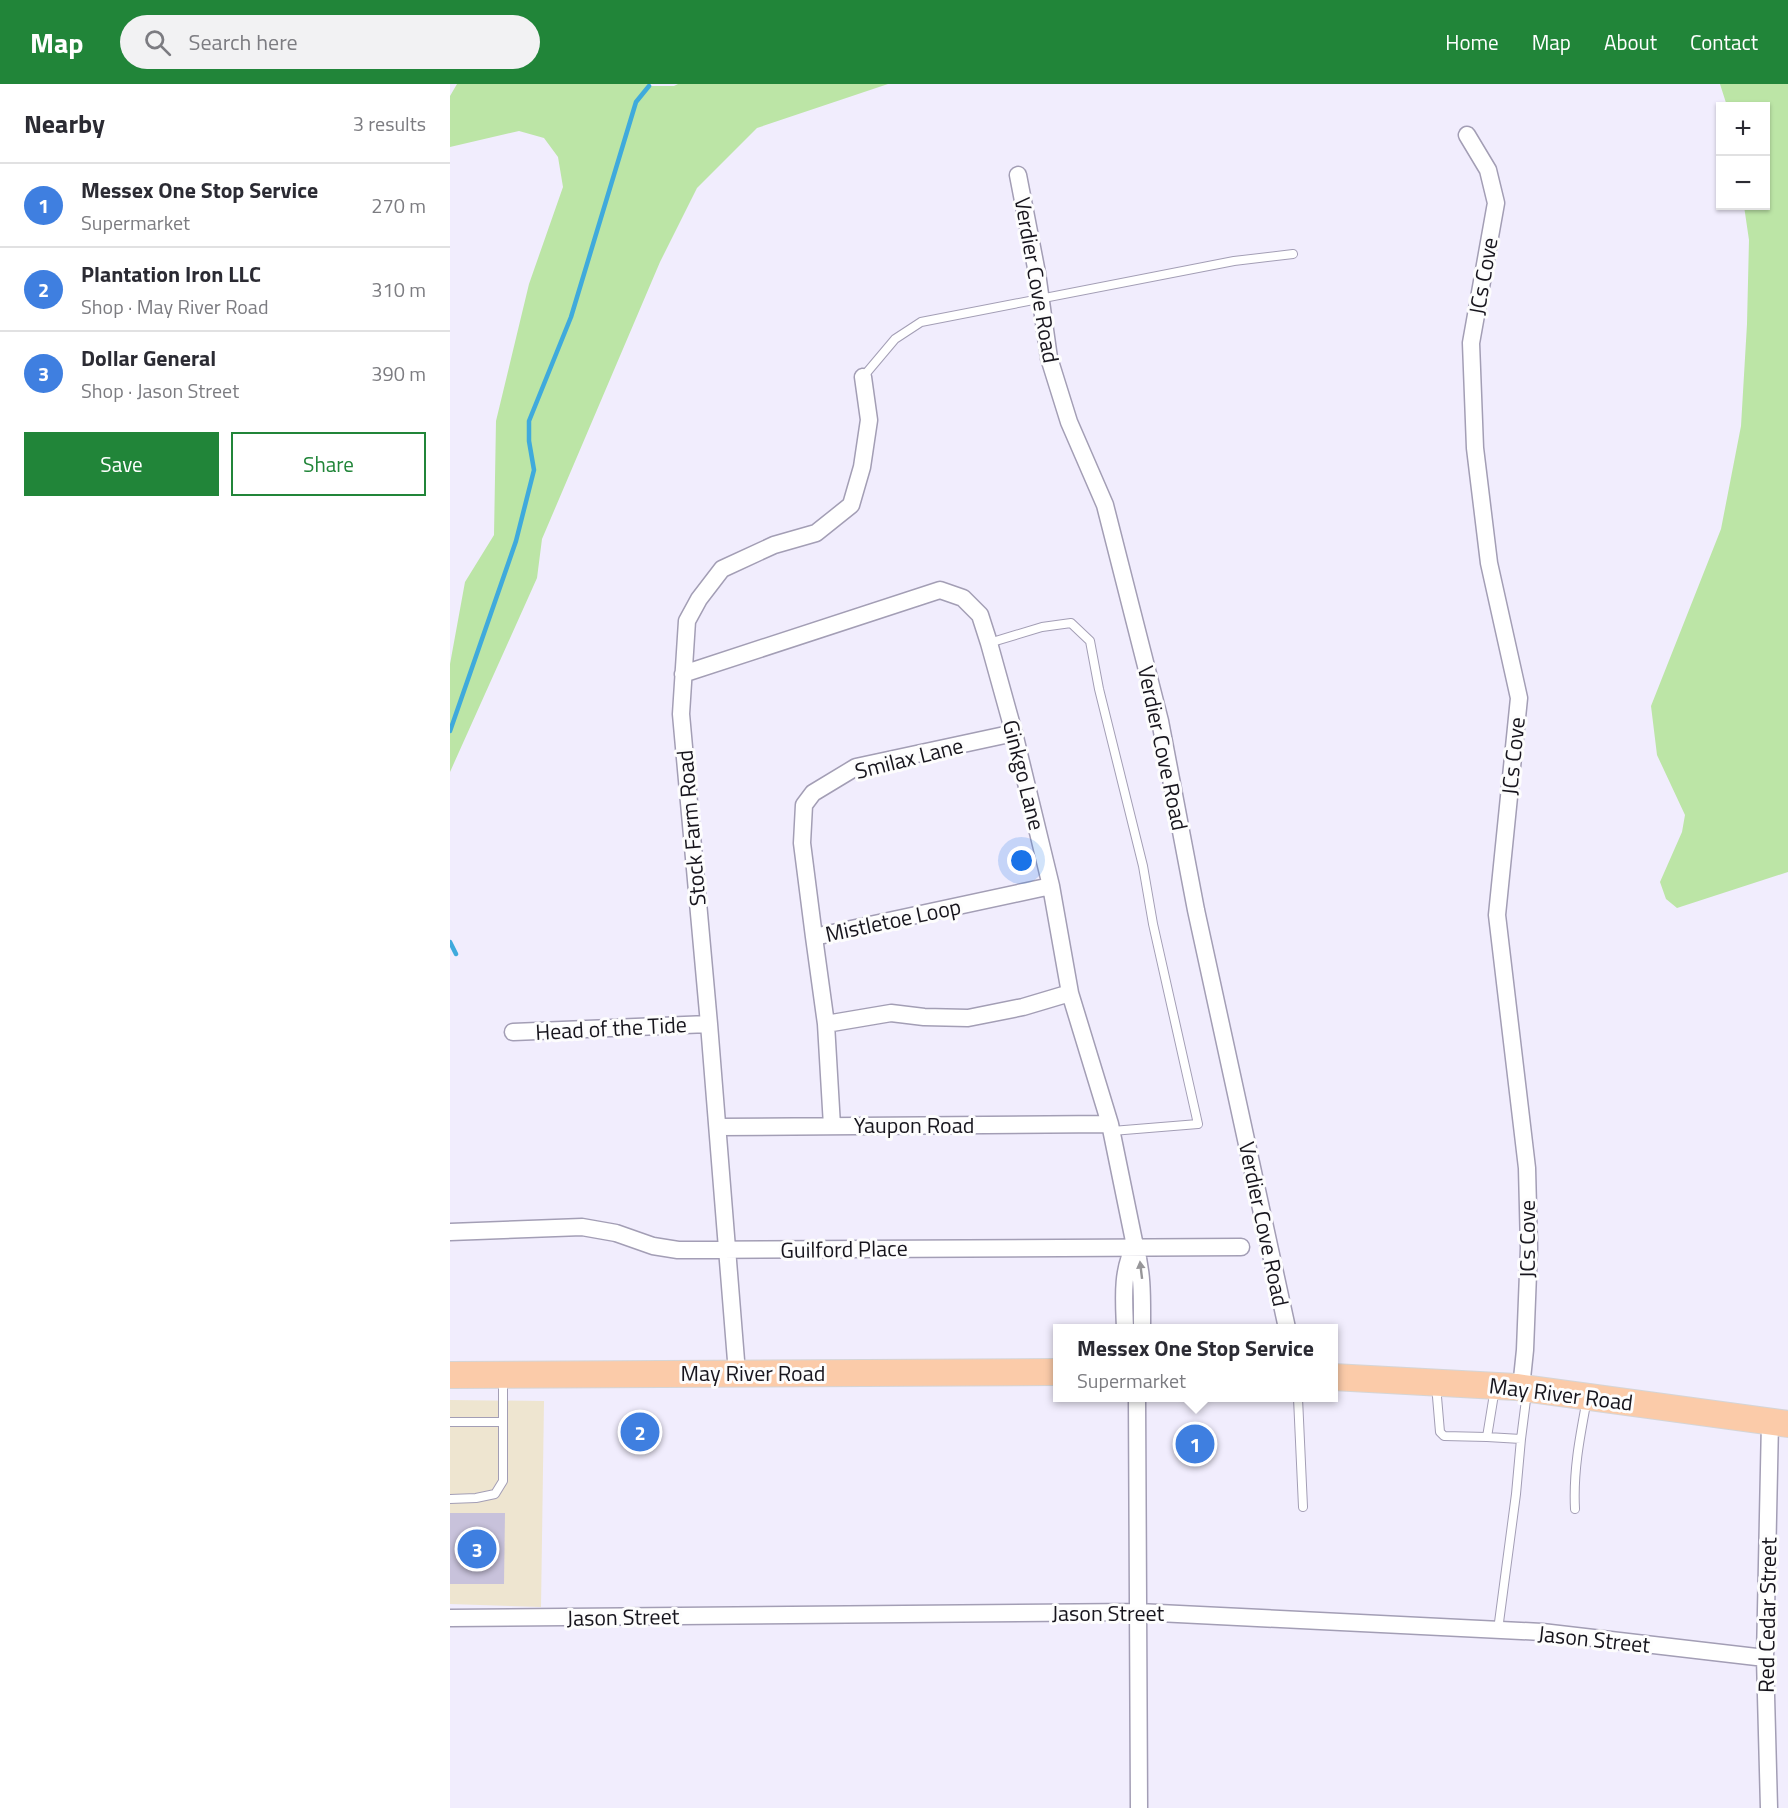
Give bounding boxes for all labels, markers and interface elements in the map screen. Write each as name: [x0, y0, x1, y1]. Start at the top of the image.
search box: [120, 15, 540, 69]
text: Map: [30, 21, 84, 64]
text: Search here: [189, 25, 298, 59]
icon: search: [141, 26, 174, 59]
text: Home: [1445, 26, 1499, 58]
text: Map: [1532, 26, 1571, 58]
text: About: [1604, 26, 1657, 58]
text: Contact: [1690, 26, 1758, 58]
map controls: [1716, 102, 1770, 210]
button: +: [1716, 102, 1770, 156]
text: Nearby: [24, 104, 105, 143]
text: 3 results: [353, 108, 426, 139]
button: −: [1716, 156, 1770, 210]
text: Messex One Stop Service: [81, 173, 318, 207]
text: 1: [38, 190, 49, 221]
text: 270 m: [371, 190, 426, 221]
street label: Verdier Cove Road: [1006, 194, 1068, 366]
text: Supermarket: [81, 207, 190, 238]
street label: JCs Cove: [1459, 235, 1507, 317]
text: Plantation Iron LLC: [81, 257, 261, 291]
text: 2: [38, 274, 49, 305]
text: 310 m: [371, 274, 426, 305]
text: Shop · May River Road: [81, 291, 268, 322]
text: Dollar General: [81, 341, 216, 375]
text: 3: [38, 358, 49, 389]
text: 390 m: [371, 358, 426, 389]
text: Shop · Jason Street: [81, 375, 239, 406]
button: Save: [24, 432, 219, 496]
button: Share: [231, 432, 426, 496]
street label: Verdier Cove Road: [1129, 662, 1197, 834]
street label: JCs Cove: [1492, 715, 1534, 797]
street label: Ginkgo Lane: [994, 716, 1054, 834]
street label: Smilax Lane: [851, 728, 967, 788]
street label: Stock Farm Road: [667, 749, 715, 907]
your location: [1007, 846, 1036, 875]
street label: Mistletoe Loop: [822, 889, 964, 951]
street label: Head of the Tide: [534, 1007, 688, 1049]
street label: Yaupon Road: [854, 1108, 974, 1142]
street label: Verdier Cove Road: [1230, 1138, 1298, 1310]
street label: JCs Cove: [1510, 1200, 1544, 1278]
street label: Guilford Place: [780, 1231, 908, 1267]
one-way arrow: [1136, 1261, 1145, 1280]
popup: [1053, 1324, 1338, 1402]
text: Messex One Stop Service: [1077, 1331, 1314, 1365]
street label: May River Road: [681, 1356, 825, 1390]
text: Supermarket: [1077, 1365, 1186, 1396]
street label: May River Road: [1487, 1368, 1635, 1420]
pin: 2: [620, 1410, 660, 1454]
pin: 1: [1176, 1422, 1214, 1466]
pin: 3: [458, 1526, 496, 1572]
street label: Red Cedar Street: [1749, 1537, 1785, 1693]
street label: Jason Street: [1052, 1596, 1165, 1630]
street label: Jason Street: [566, 1599, 680, 1635]
street label: Jason Street: [1536, 1616, 1652, 1662]

